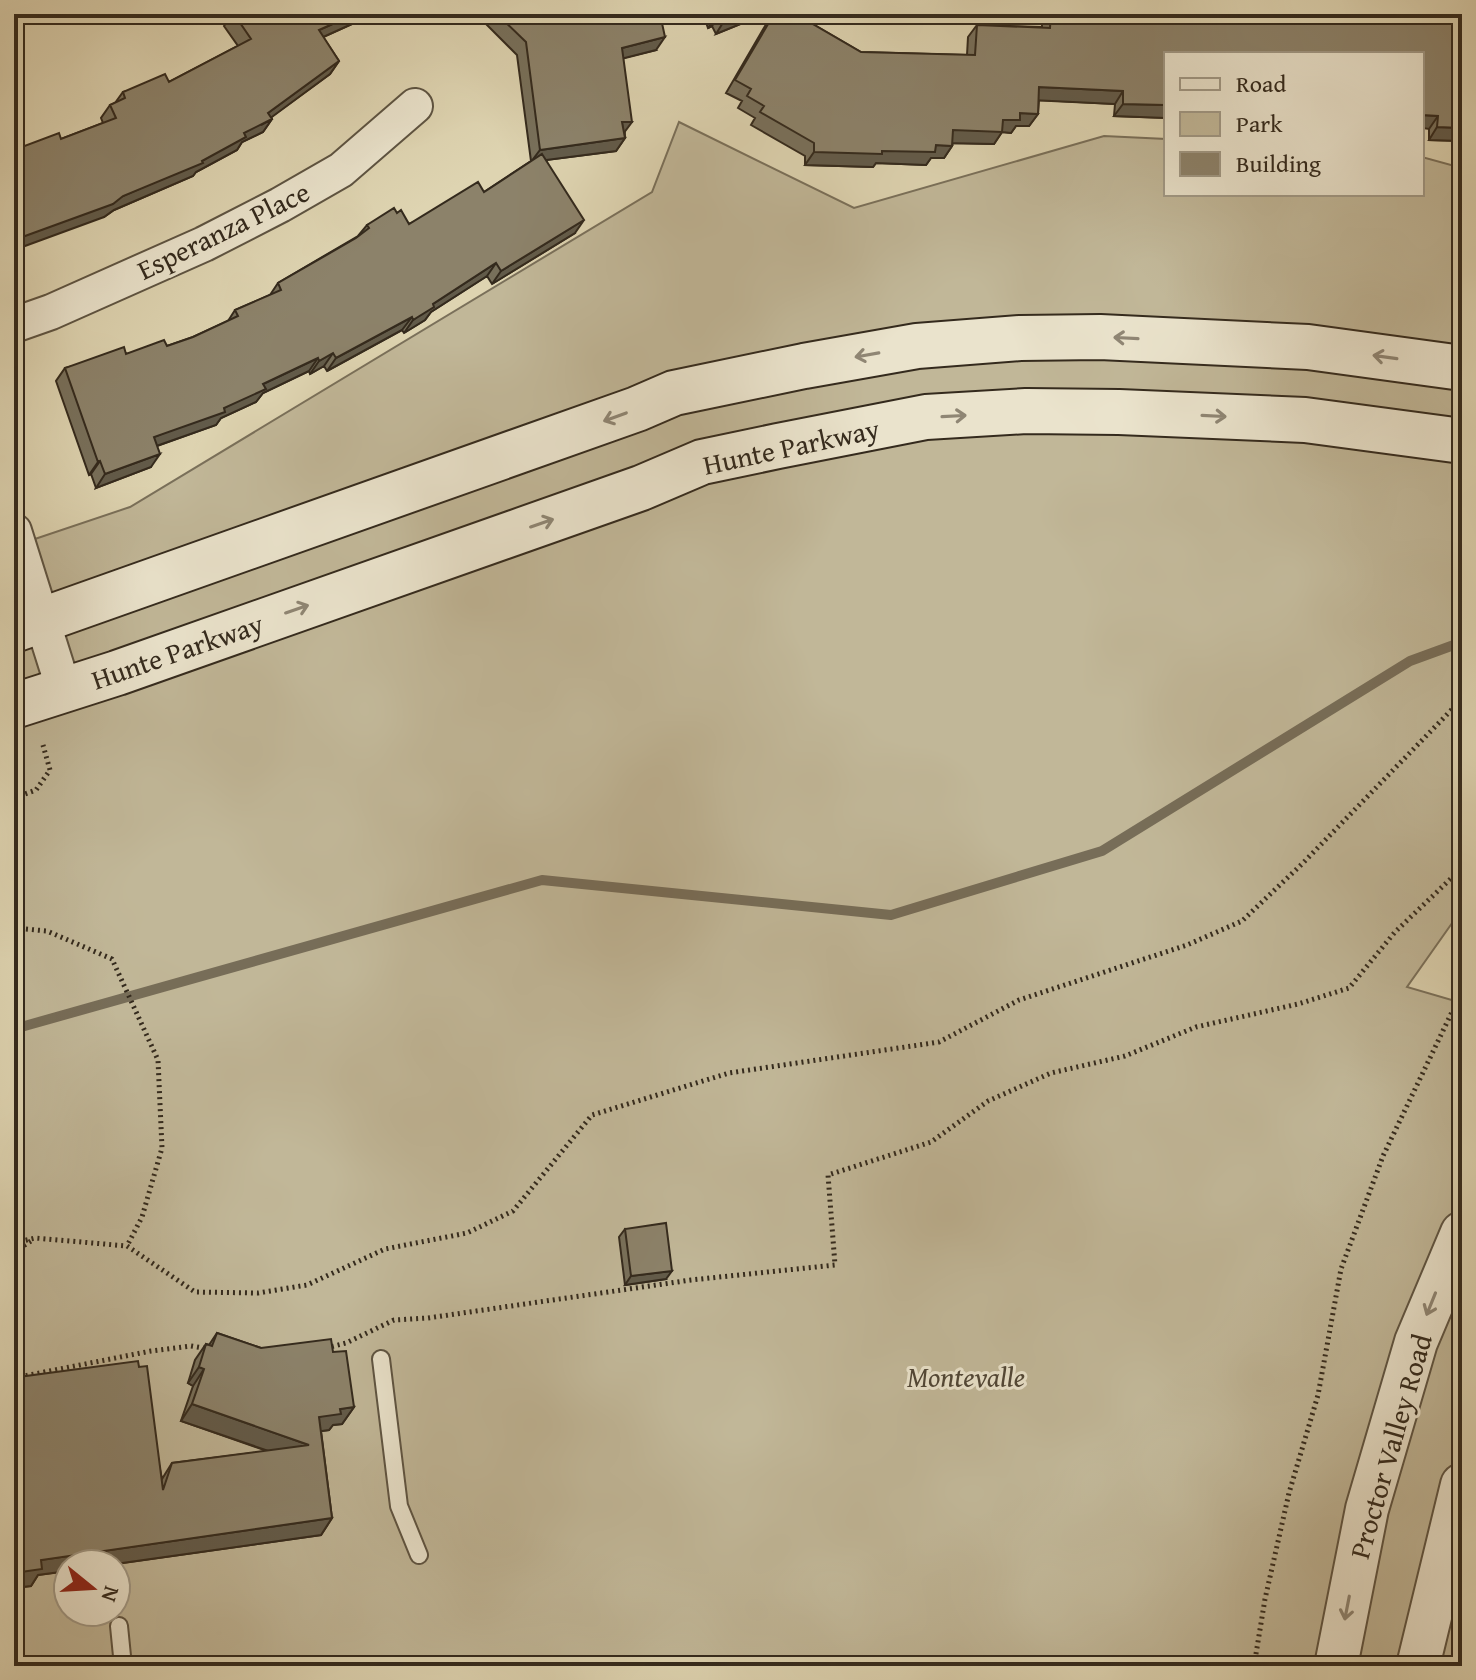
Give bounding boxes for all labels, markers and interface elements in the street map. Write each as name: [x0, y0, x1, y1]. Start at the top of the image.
legend: [1164, 52, 1424, 196]
text: Road: [1236, 66, 1286, 101]
text: Park: [1236, 106, 1283, 141]
text: Building: [1236, 146, 1321, 181]
street label: Esperanza Place: [130, 171, 316, 289]
one-way arrow: [1113, 331, 1140, 346]
one-way arrow: [854, 348, 880, 363]
one-way arrow: [1372, 350, 1399, 365]
street label: Hunte Parkway: [699, 407, 883, 485]
one-way arrow: [940, 408, 967, 423]
one-way arrow: [1200, 409, 1227, 424]
one-way arrow: [603, 411, 628, 425]
one-way arrow: [529, 514, 554, 529]
one-way arrow: [284, 601, 309, 616]
street label: Hunte Parkway: [86, 602, 268, 700]
one-way arrow: [1423, 1291, 1438, 1316]
street label: Proctor Valley Road: [1338, 1329, 1442, 1563]
park label: Montevalle: [907, 1356, 1025, 1397]
north arrow: [52, 1548, 132, 1628]
text: N: [93, 1582, 129, 1606]
one-way arrow: [1339, 1595, 1354, 1621]

